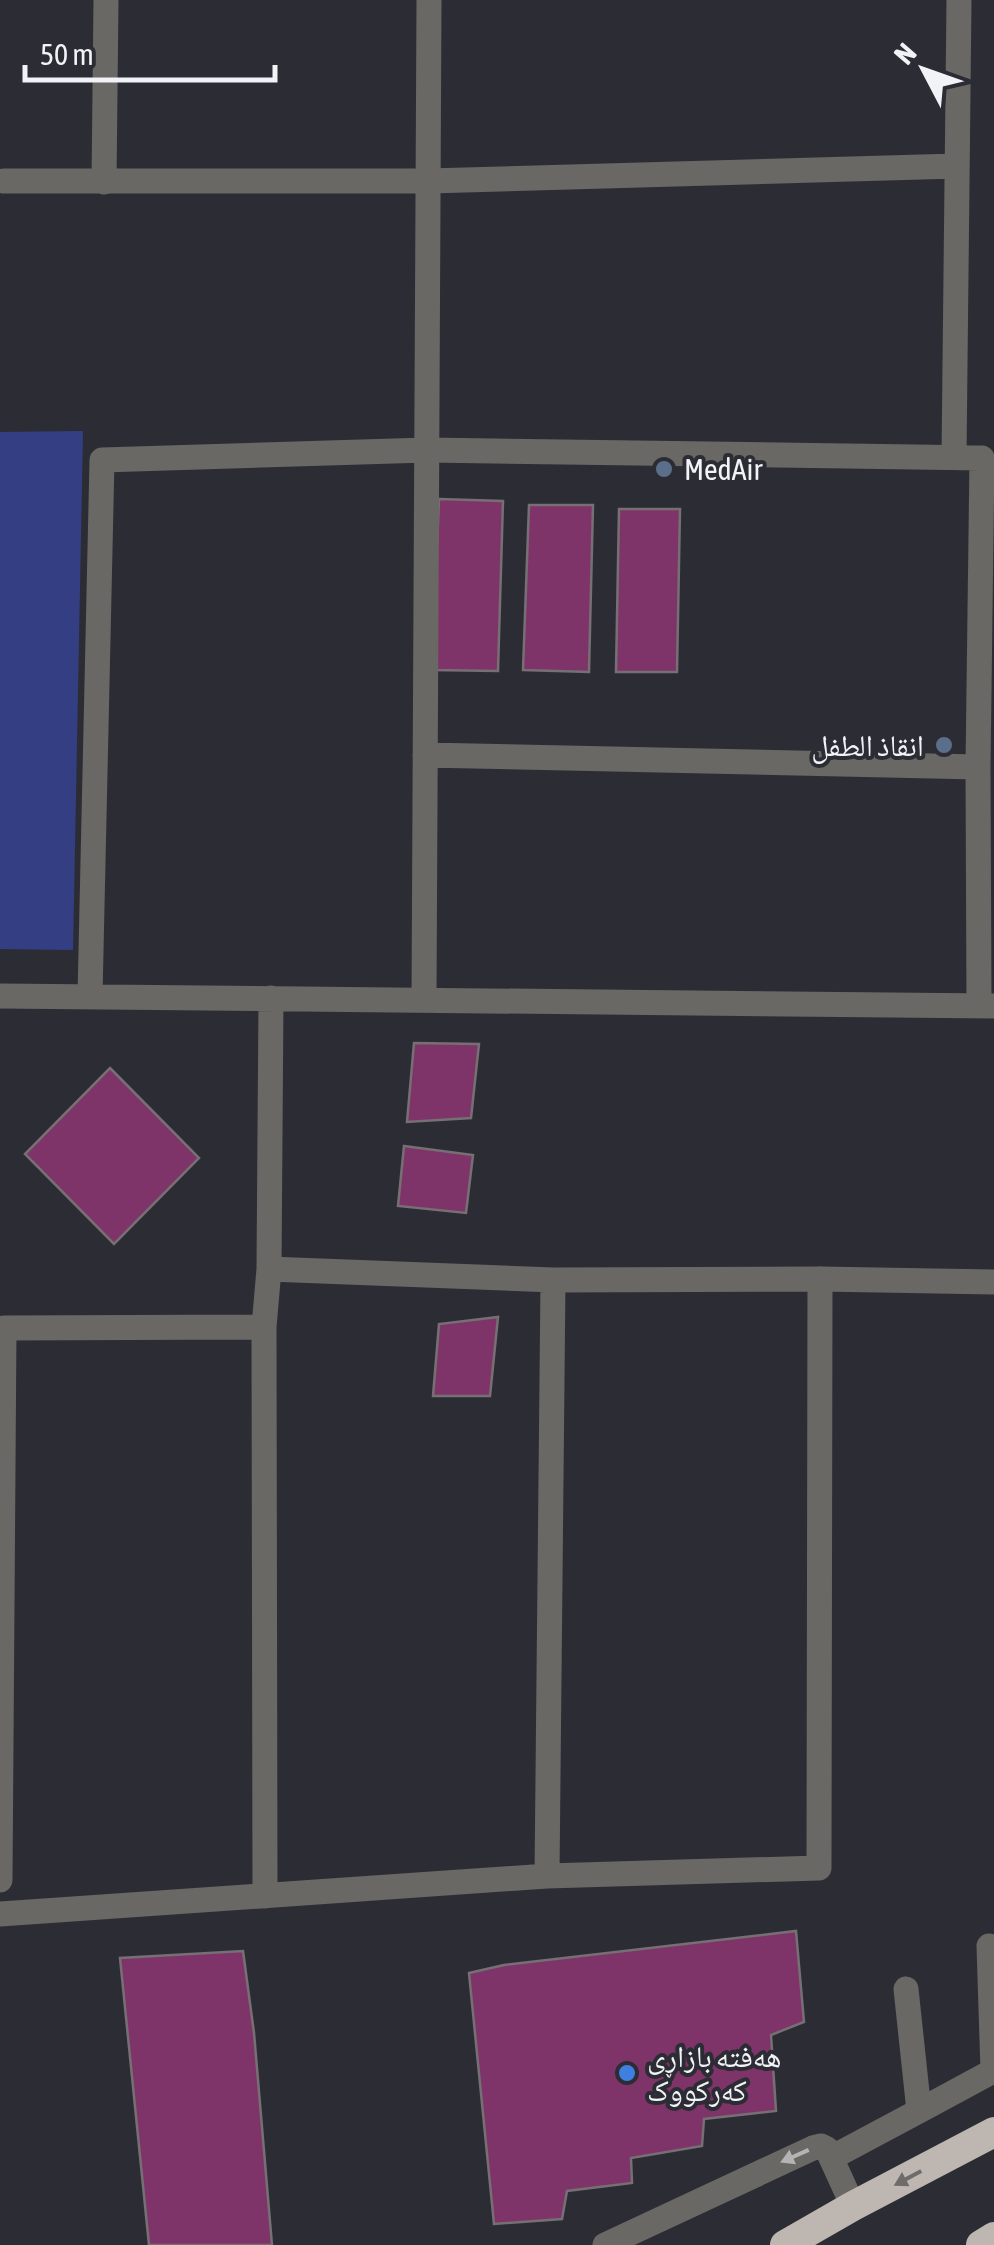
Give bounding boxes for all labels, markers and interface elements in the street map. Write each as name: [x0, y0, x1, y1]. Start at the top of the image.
scale bar: [25, 20, 275, 82]
north arrow: [874, 20, 974, 120]
text: 50 m: [40, 37, 94, 71]
text: N: [888, 37, 923, 70]
place label: MedAir: [684, 452, 763, 486]
marker: MedAir: [653, 458, 675, 480]
place label: انقاذ الطفل: [811, 728, 924, 764]
marker: انقاذ الطفل: [933, 734, 955, 756]
place label: هەفتە بازاڕی کەرکووک: [647, 2039, 782, 2107]
marker: هەفتە بازاڕی کەرکووک: [616, 2062, 638, 2084]
one-way arrow: [780, 2148, 810, 2164]
one-way arrow: [893, 2169, 922, 2186]

